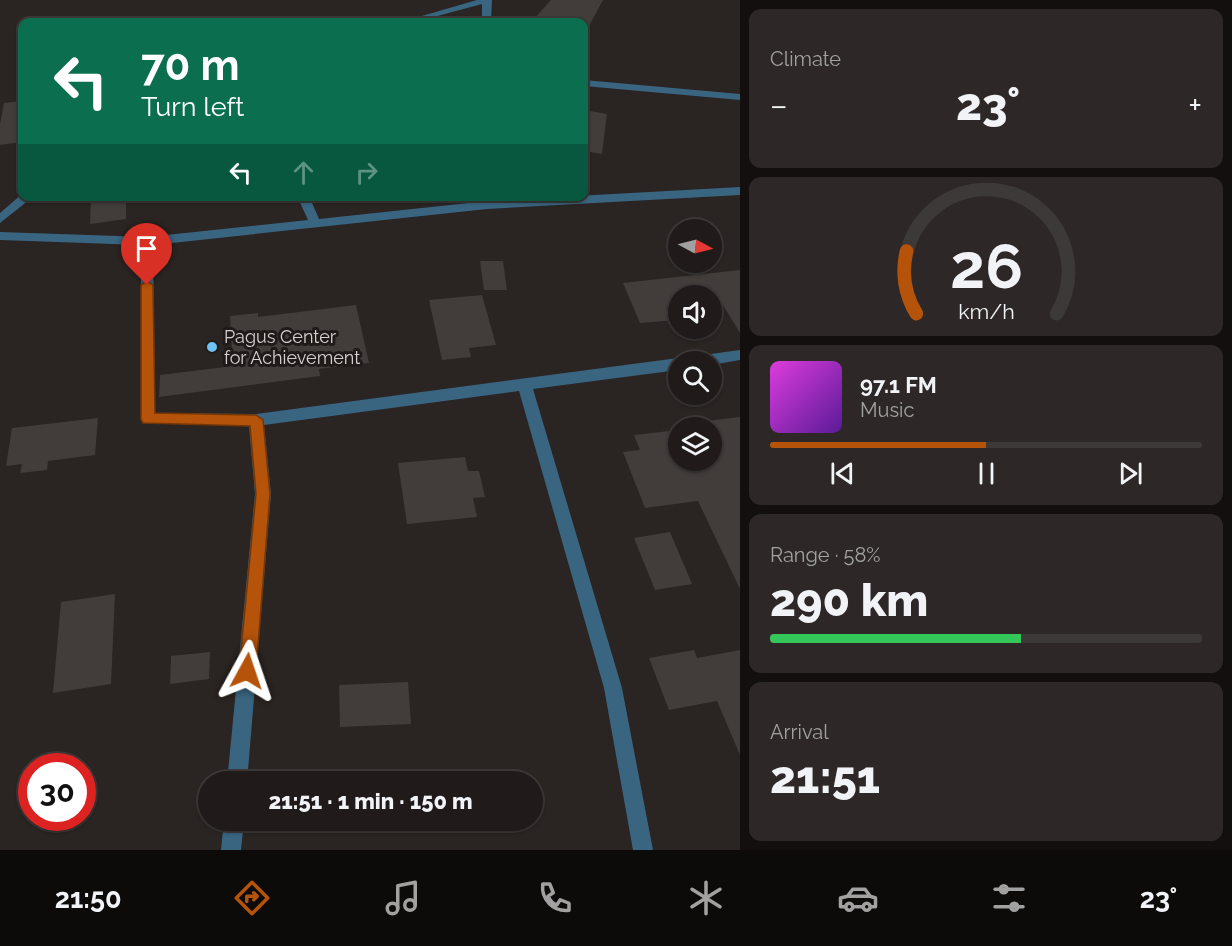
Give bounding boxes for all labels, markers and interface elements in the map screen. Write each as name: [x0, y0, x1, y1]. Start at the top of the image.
text: 70 m: [141, 41, 240, 90]
icon: left: [42, 42, 120, 120]
text: Climate: [770, 47, 841, 71]
text: 23°: [956, 78, 1020, 131]
text: −: [770, 86, 788, 125]
text: +: [1188, 86, 1202, 125]
text: Turn left: [141, 91, 244, 122]
icon: left: [224, 156, 257, 189]
icon: ahead: [287, 156, 320, 189]
icon: right: [350, 156, 383, 189]
north arrow: [668, 219, 722, 273]
map controls: [668, 219, 722, 471]
pin: [121, 223, 172, 285]
text: 26: [949, 229, 1023, 303]
icon: arrive: [130, 232, 163, 265]
button: sound: [668, 285, 722, 339]
text: km/h: [958, 299, 1014, 324]
place label: Pagus Center for Achievement: [224, 326, 360, 368]
marker: Pagus Center for Achievement: [205, 340, 219, 354]
button: search: [668, 351, 722, 405]
text: 97.1 FM: [860, 372, 937, 398]
text: Music: [860, 398, 914, 422]
button: layers: [668, 417, 722, 471]
icon: previous: [826, 457, 859, 490]
icon: pause: [970, 457, 1003, 490]
icon: next: [1114, 457, 1147, 490]
text: Range · 58%: [770, 543, 881, 567]
text: 290 km: [770, 574, 928, 627]
position arrow: [215, 639, 279, 703]
text: Arrival: [770, 720, 829, 744]
text: 21:51: [770, 751, 880, 804]
speed limit sign: 30: [18, 753, 96, 831]
text: 21:51 · 1 min · 150 m: [268, 788, 473, 814]
icon: directions: [231, 877, 273, 919]
icon: music: [382, 877, 424, 919]
icon: phone: [534, 877, 576, 919]
icon: climate: [685, 877, 727, 919]
icon: car: [837, 877, 879, 919]
icon: filters: [988, 877, 1030, 919]
text: 21:50: [55, 883, 122, 914]
text: 23°: [1140, 883, 1177, 914]

